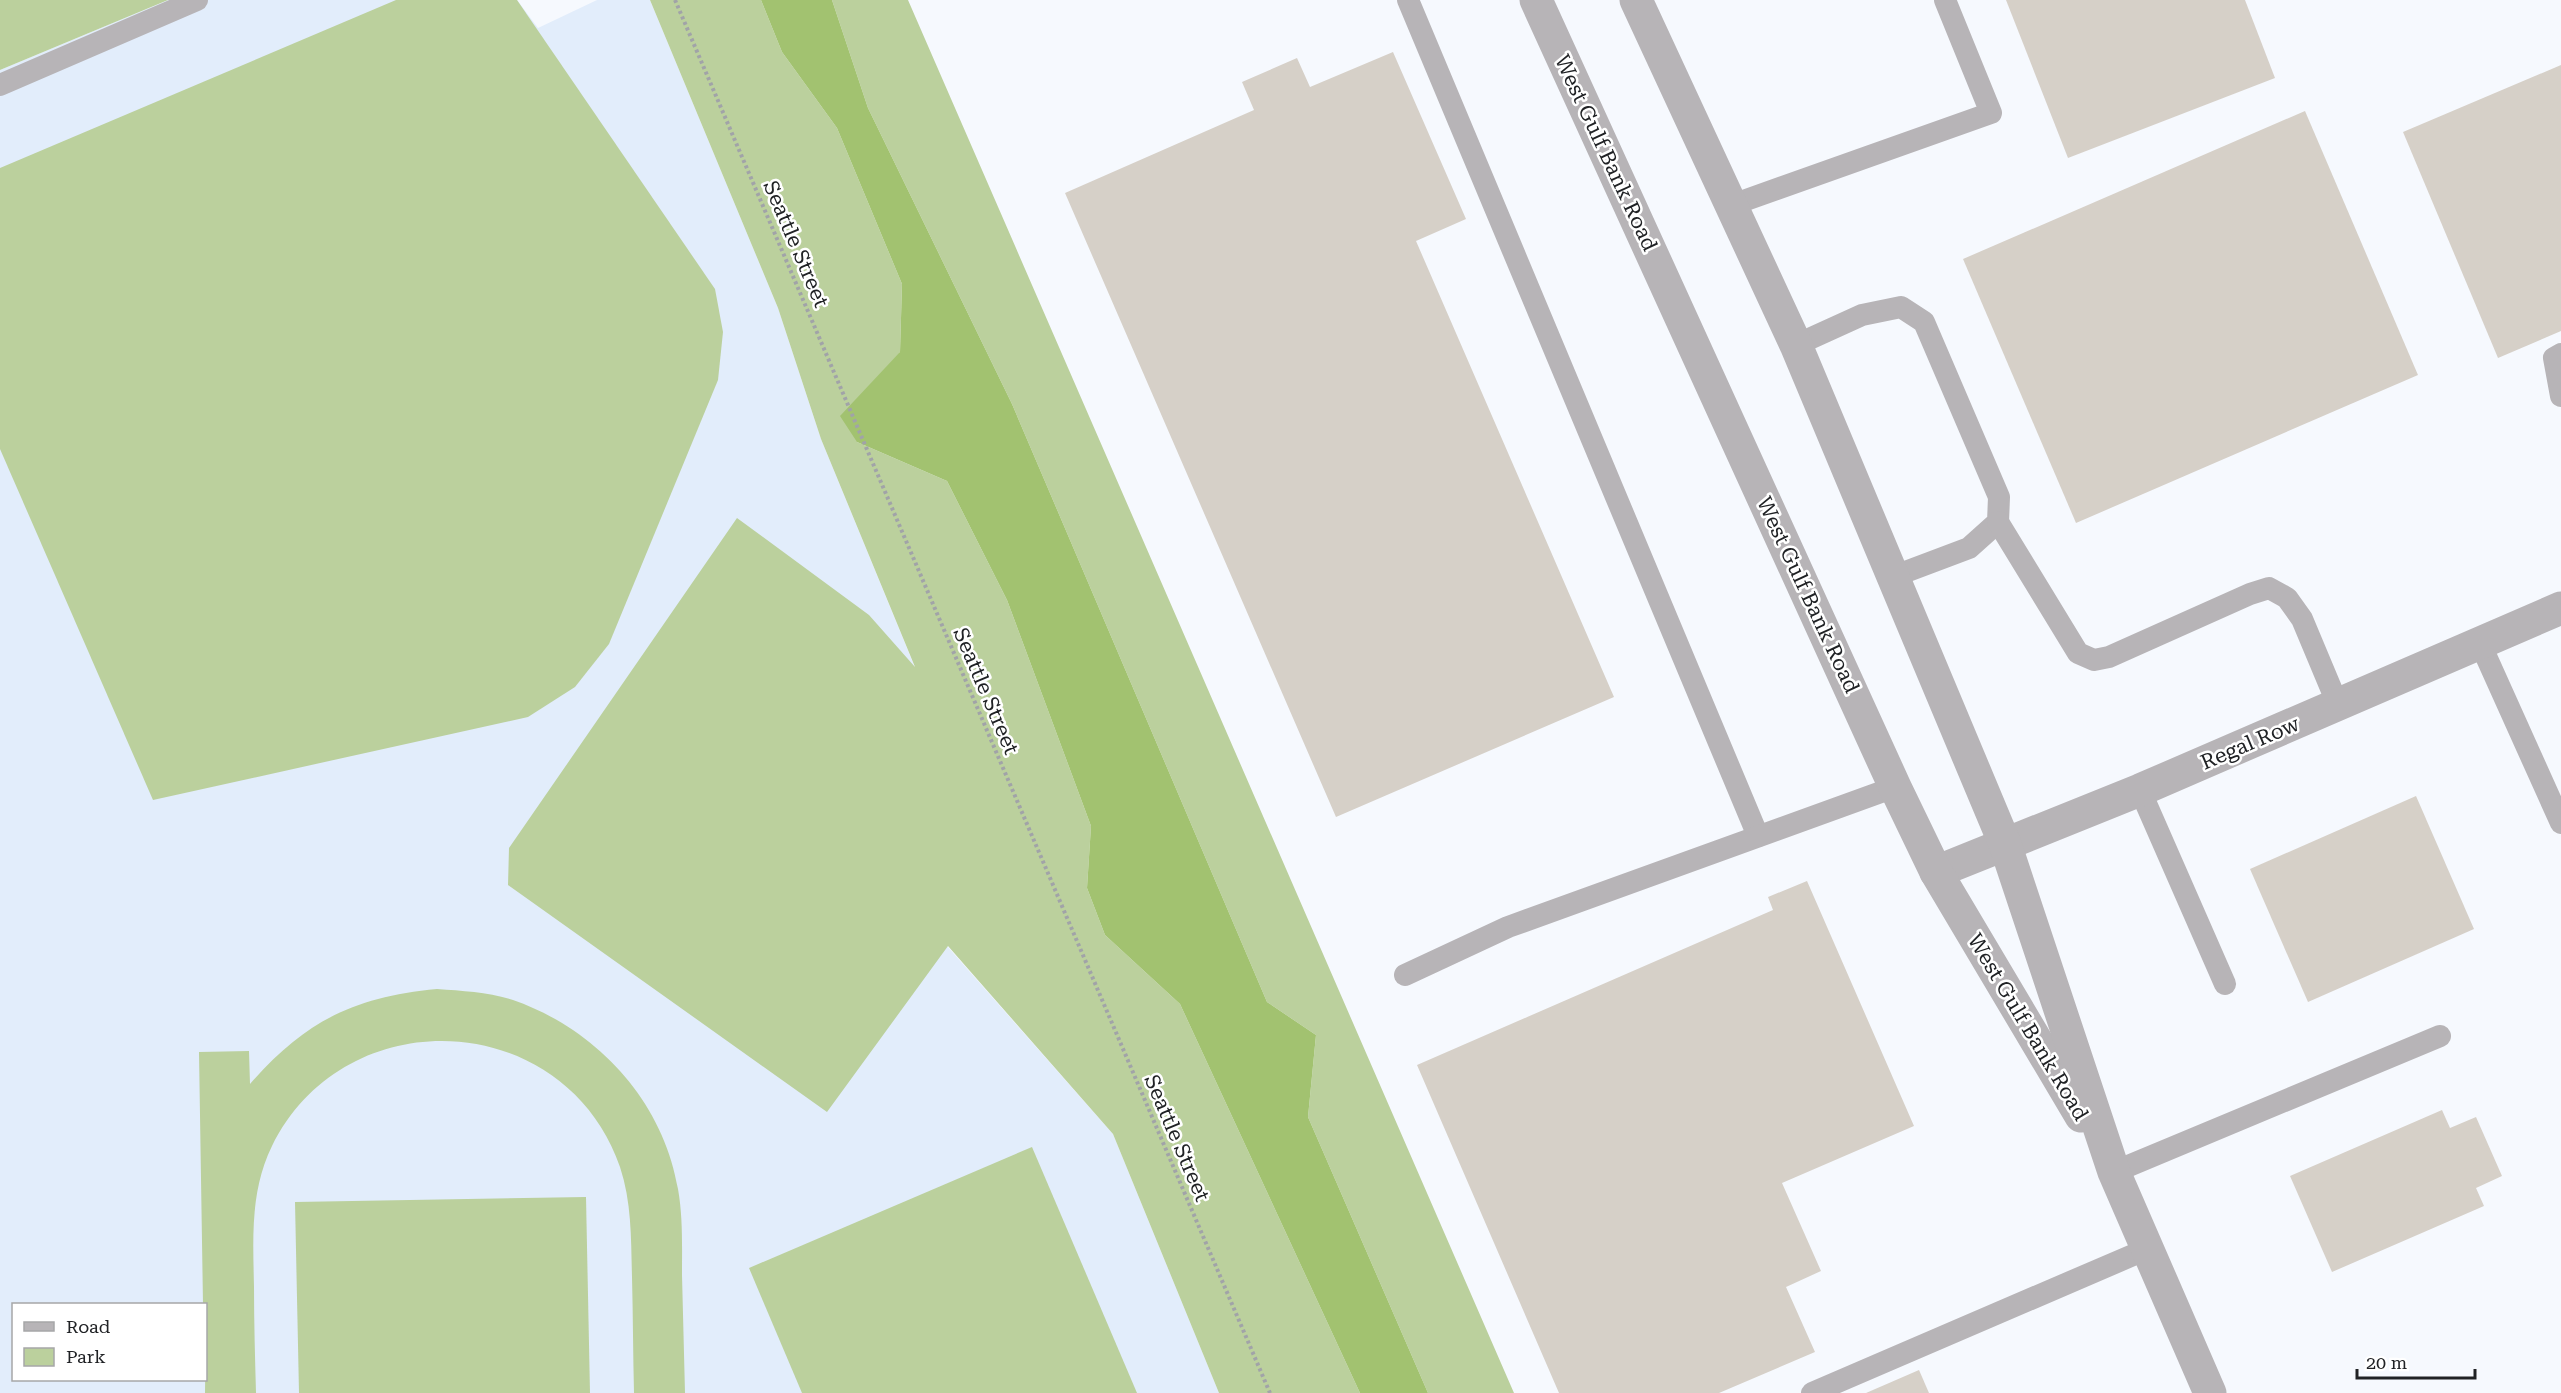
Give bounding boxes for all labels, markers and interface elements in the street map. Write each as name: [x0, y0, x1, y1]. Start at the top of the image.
street label: West Gulf Bank Road: [1550, 51, 1662, 255]
street label: Seattle Street: [758, 177, 834, 311]
street label: West Gulf Bank Road: [1752, 493, 1864, 697]
street label: Seattle Street: [948, 624, 1024, 758]
street label: Regal Row: [2197, 711, 2303, 774]
street label: West Gulf Bank Road: [1963, 929, 2094, 1125]
street label: Seattle Street: [1139, 1071, 1215, 1205]
legend: [12, 1303, 207, 1381]
text: Road: [66, 1316, 111, 1337]
scale bar: [2357, 1342, 2476, 1380]
text: Park: [66, 1346, 106, 1367]
text: 20 m: [2366, 1352, 2407, 1373]

